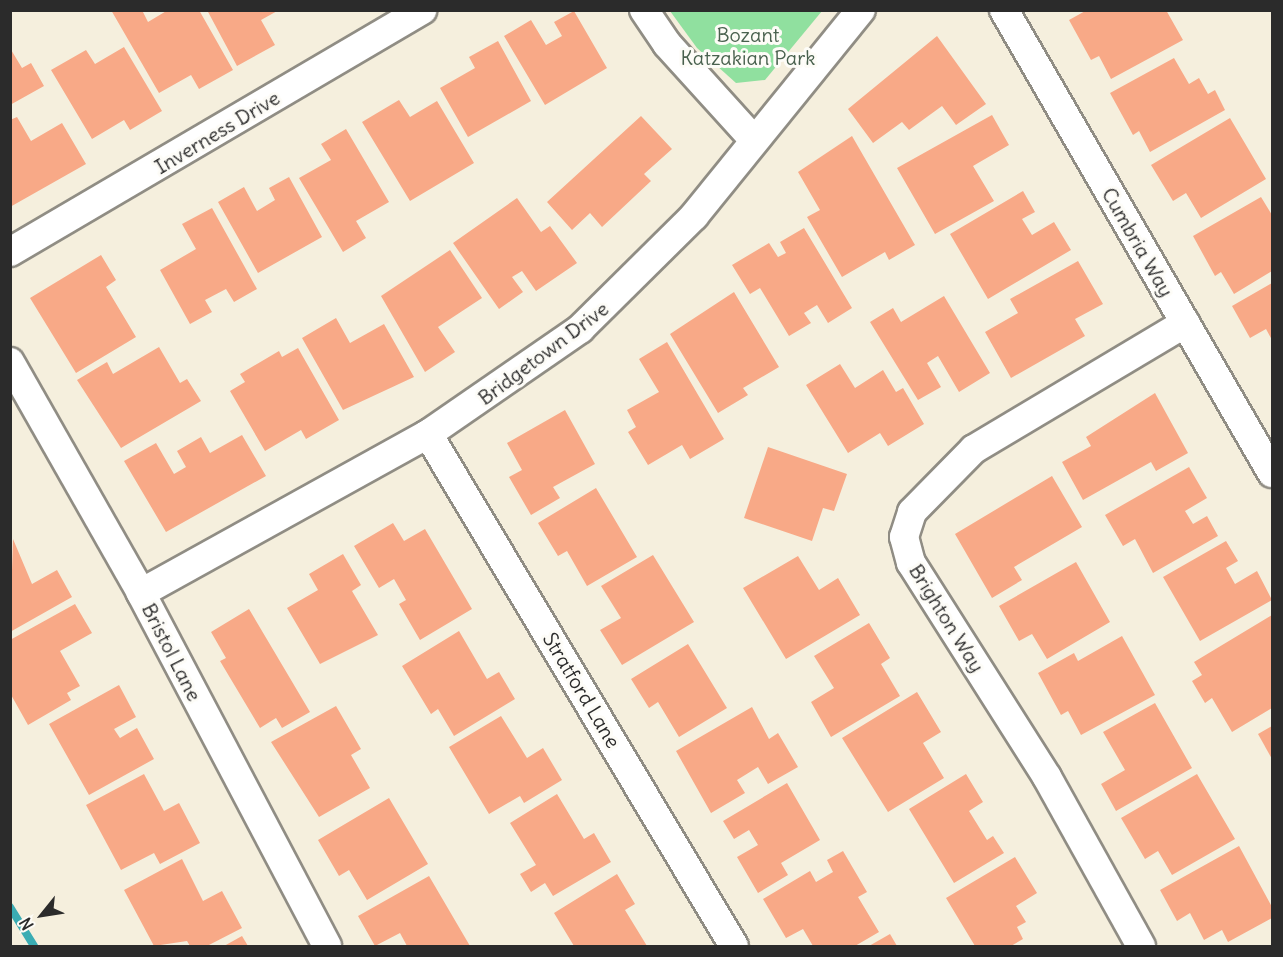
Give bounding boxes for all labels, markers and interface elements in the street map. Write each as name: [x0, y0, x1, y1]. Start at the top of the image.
park label: Bozant Katzakian Park: [681, 23, 815, 70]
street label: Inverness Drive: [150, 85, 284, 179]
street label: Cumbria Way: [1097, 183, 1179, 301]
street label: Bridgetown Drive: [473, 296, 613, 410]
street label: Brighton Way: [904, 560, 990, 676]
street label: Bristol Lane: [137, 599, 207, 705]
street label: Stratford Lane: [538, 628, 626, 752]
north arrow: [12, 885, 72, 945]
text: N: [15, 914, 38, 934]

